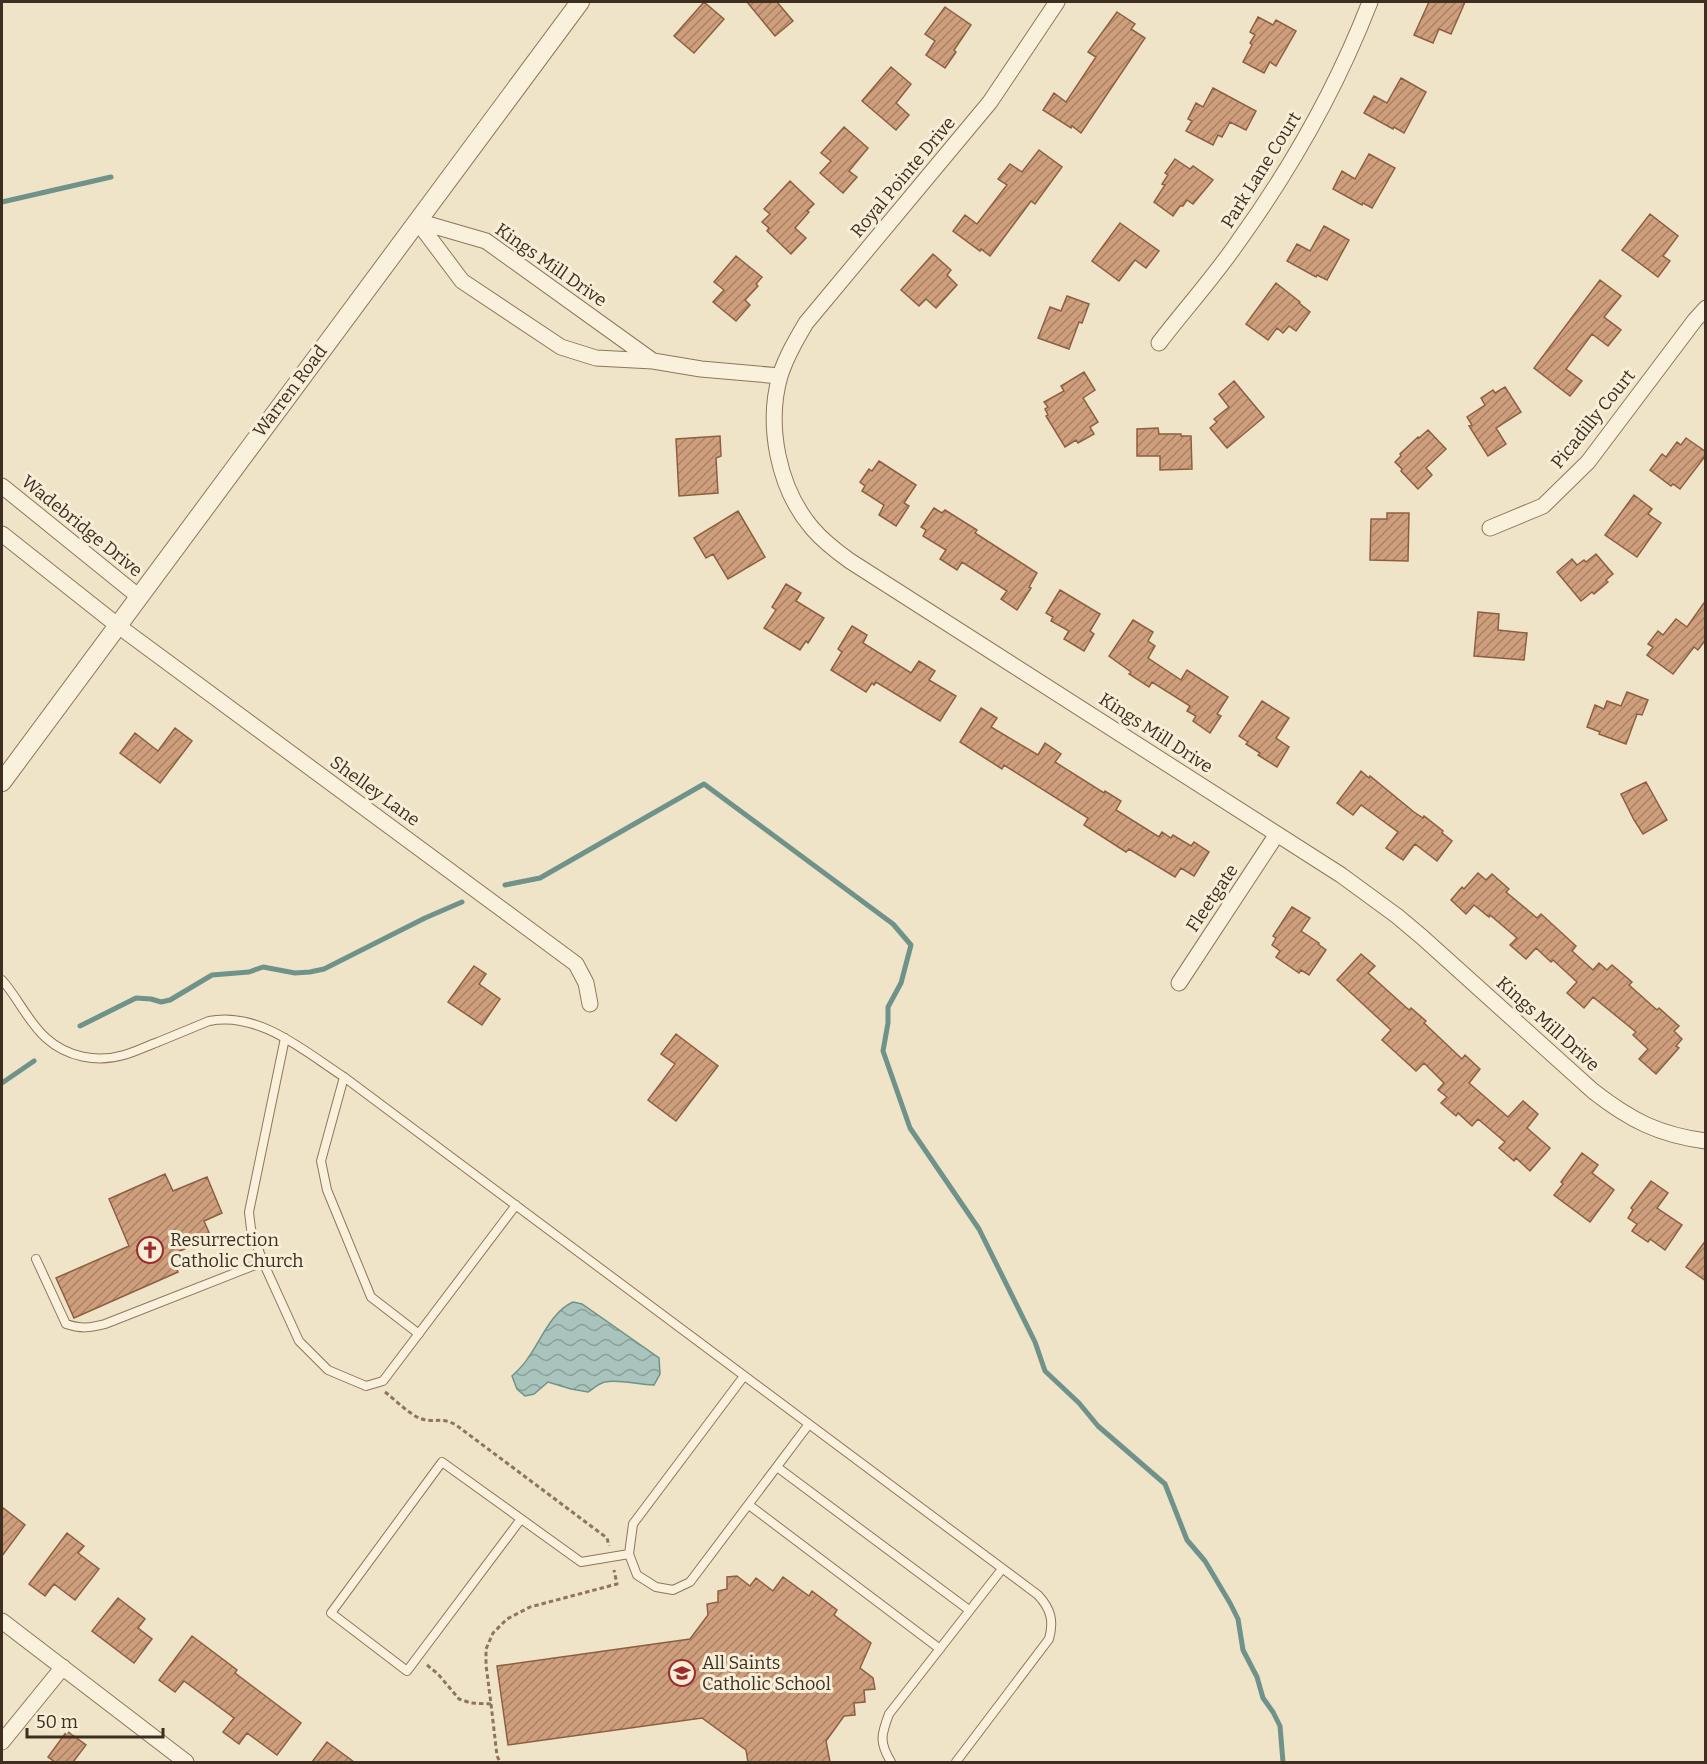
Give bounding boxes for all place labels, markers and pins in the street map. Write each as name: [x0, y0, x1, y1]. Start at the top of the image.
place label: Resurrection Catholic Church: [170, 1229, 303, 1272]
church icon: Resurrection Catholic Church: [135, 1235, 165, 1265]
place label: All Saints Catholic School: [702, 1652, 831, 1695]
school or university icon: All Saints Catholic School: [667, 1658, 697, 1688]

